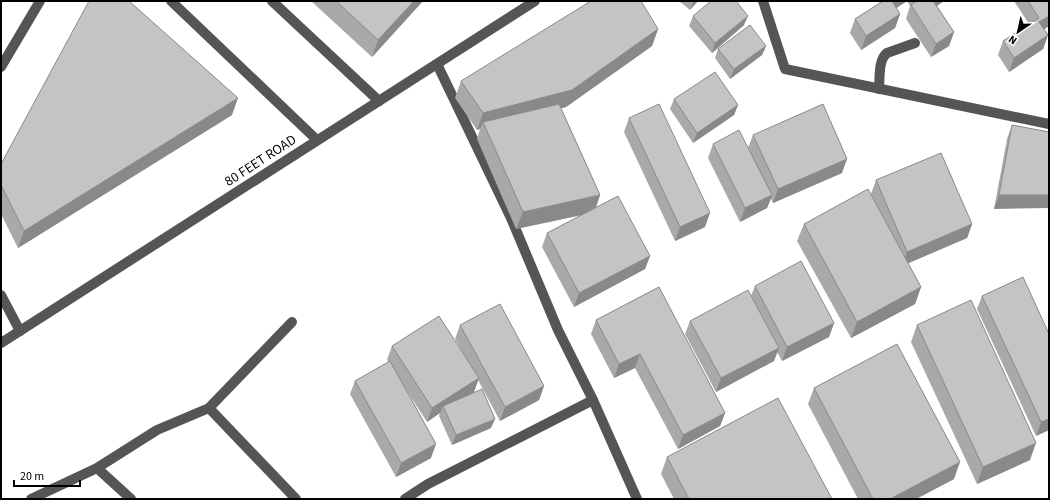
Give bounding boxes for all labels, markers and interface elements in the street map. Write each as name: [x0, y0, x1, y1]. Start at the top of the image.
north arrow: [998, 12, 1038, 52]
text: N: [1005, 32, 1020, 48]
street label: 80 FEET ROAD: [221, 130, 300, 192]
scale bar: [14, 462, 80, 488]
text: 20 m: [20, 468, 44, 485]

